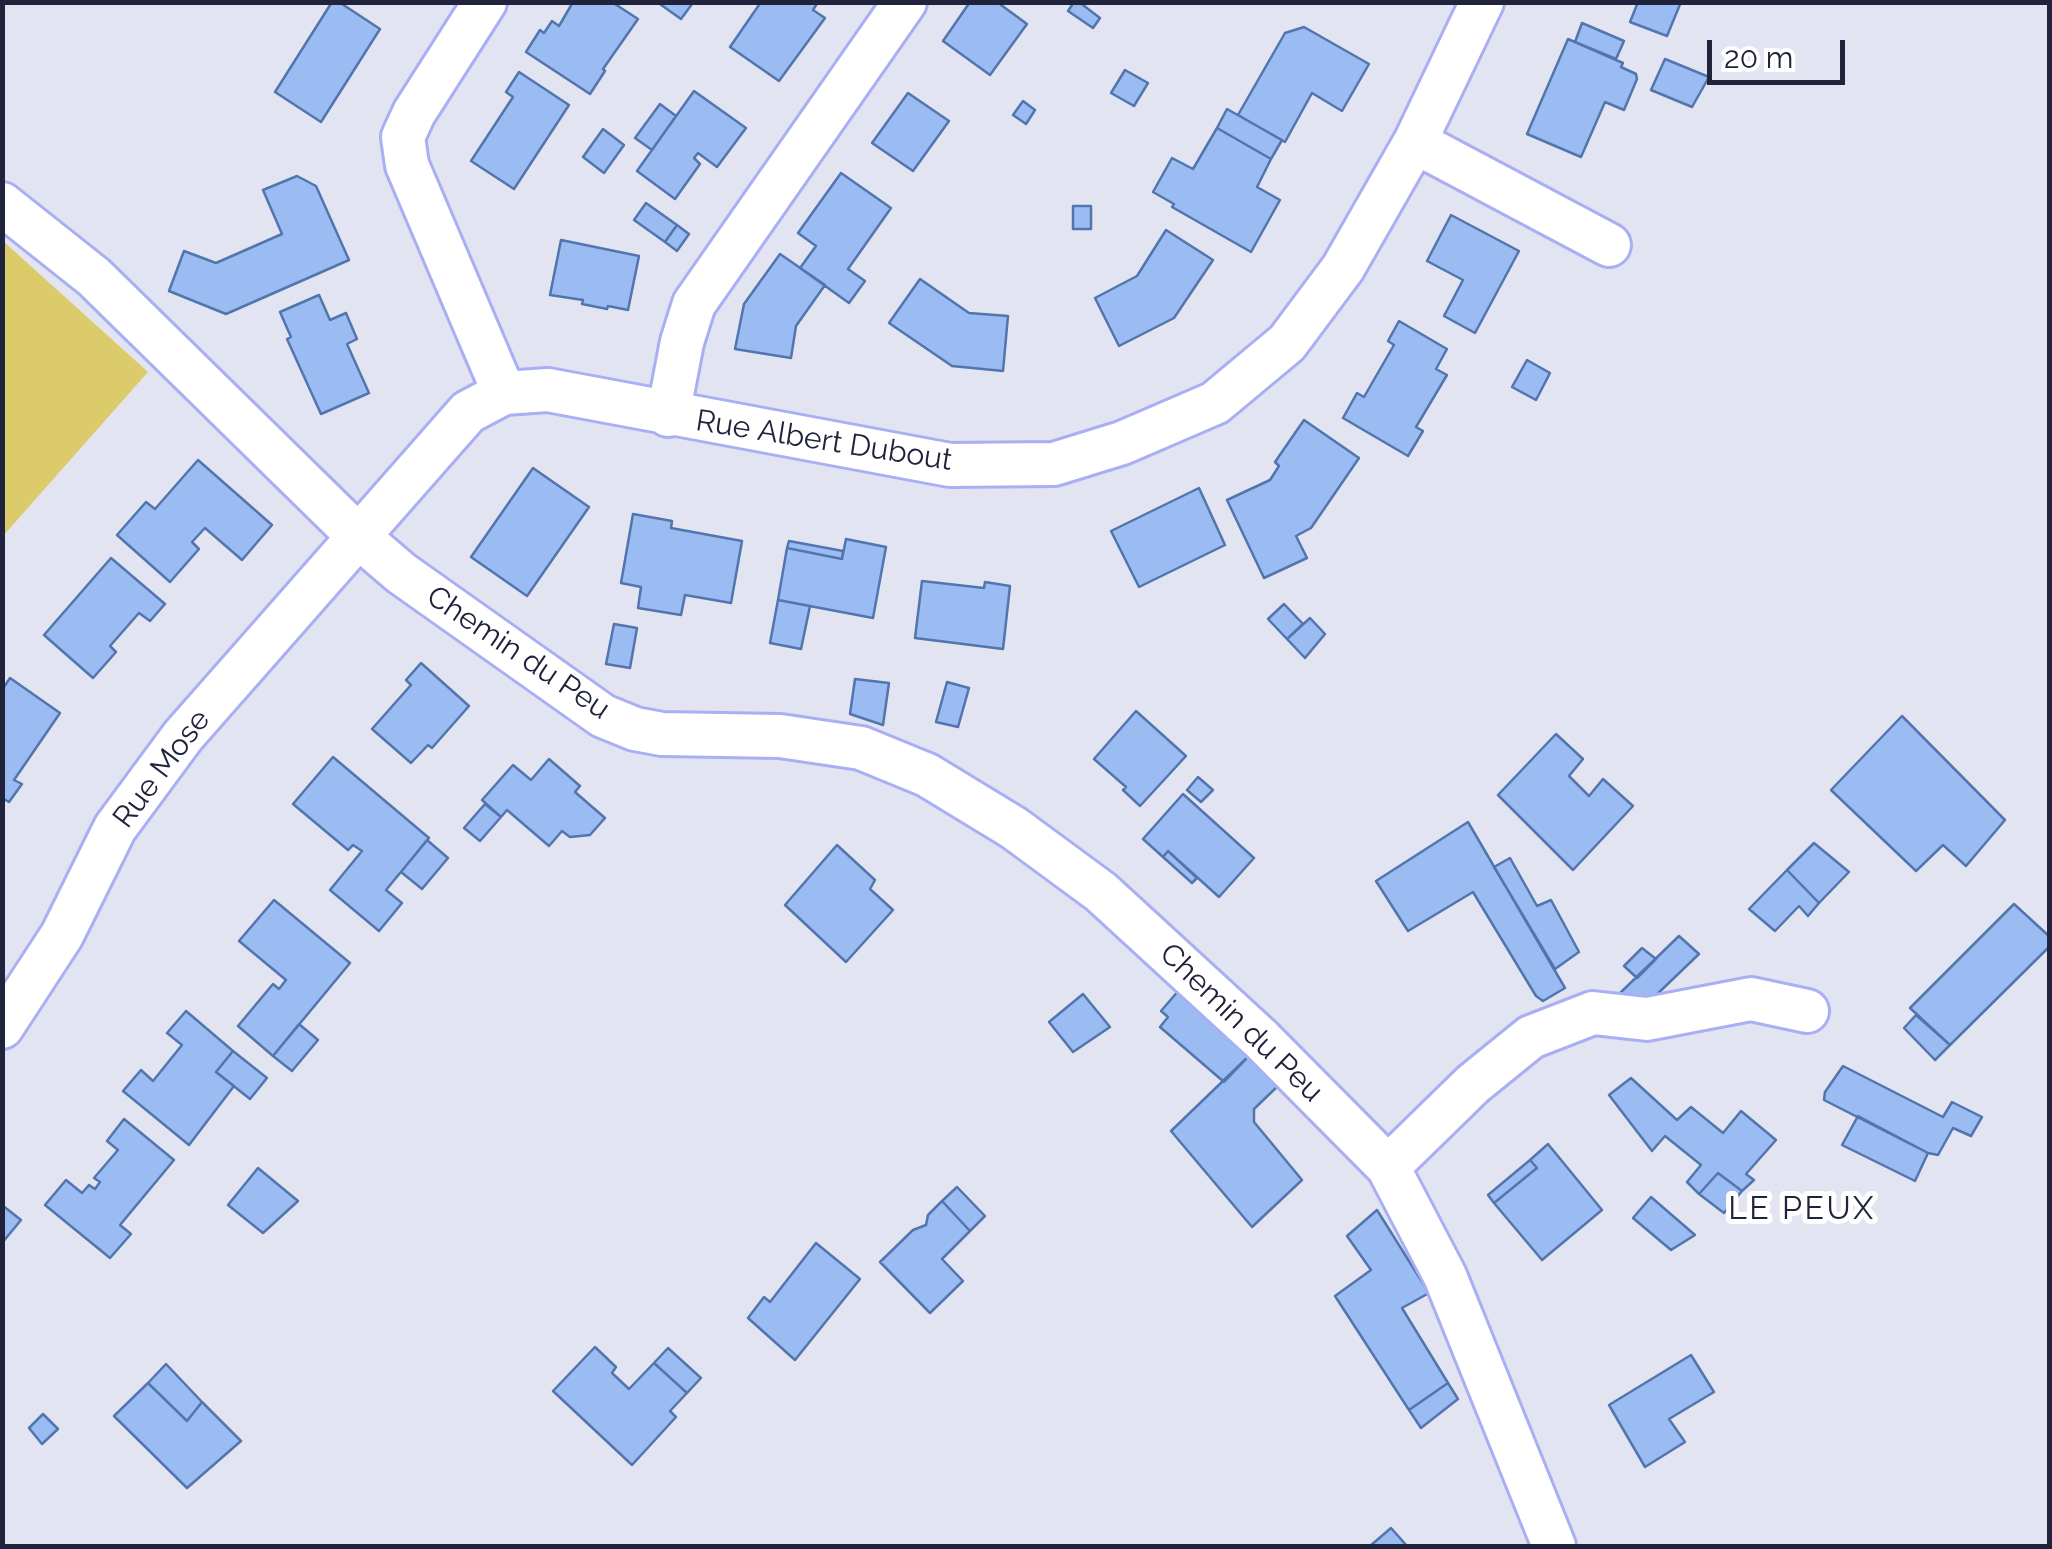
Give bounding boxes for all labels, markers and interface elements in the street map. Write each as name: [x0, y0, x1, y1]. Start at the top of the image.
scale bar: [1712, 20, 1850, 82]
text: 20 m: [1724, 40, 1793, 75]
street label: Rue Albert Dubout: [693, 403, 955, 479]
street label: Chemin du Peu: [420, 579, 616, 727]
street label: Rue Mose: [106, 703, 218, 835]
street label: Chemin du Peu: [1152, 936, 1330, 1110]
district label: LE PEUX: [1728, 1190, 1876, 1228]

